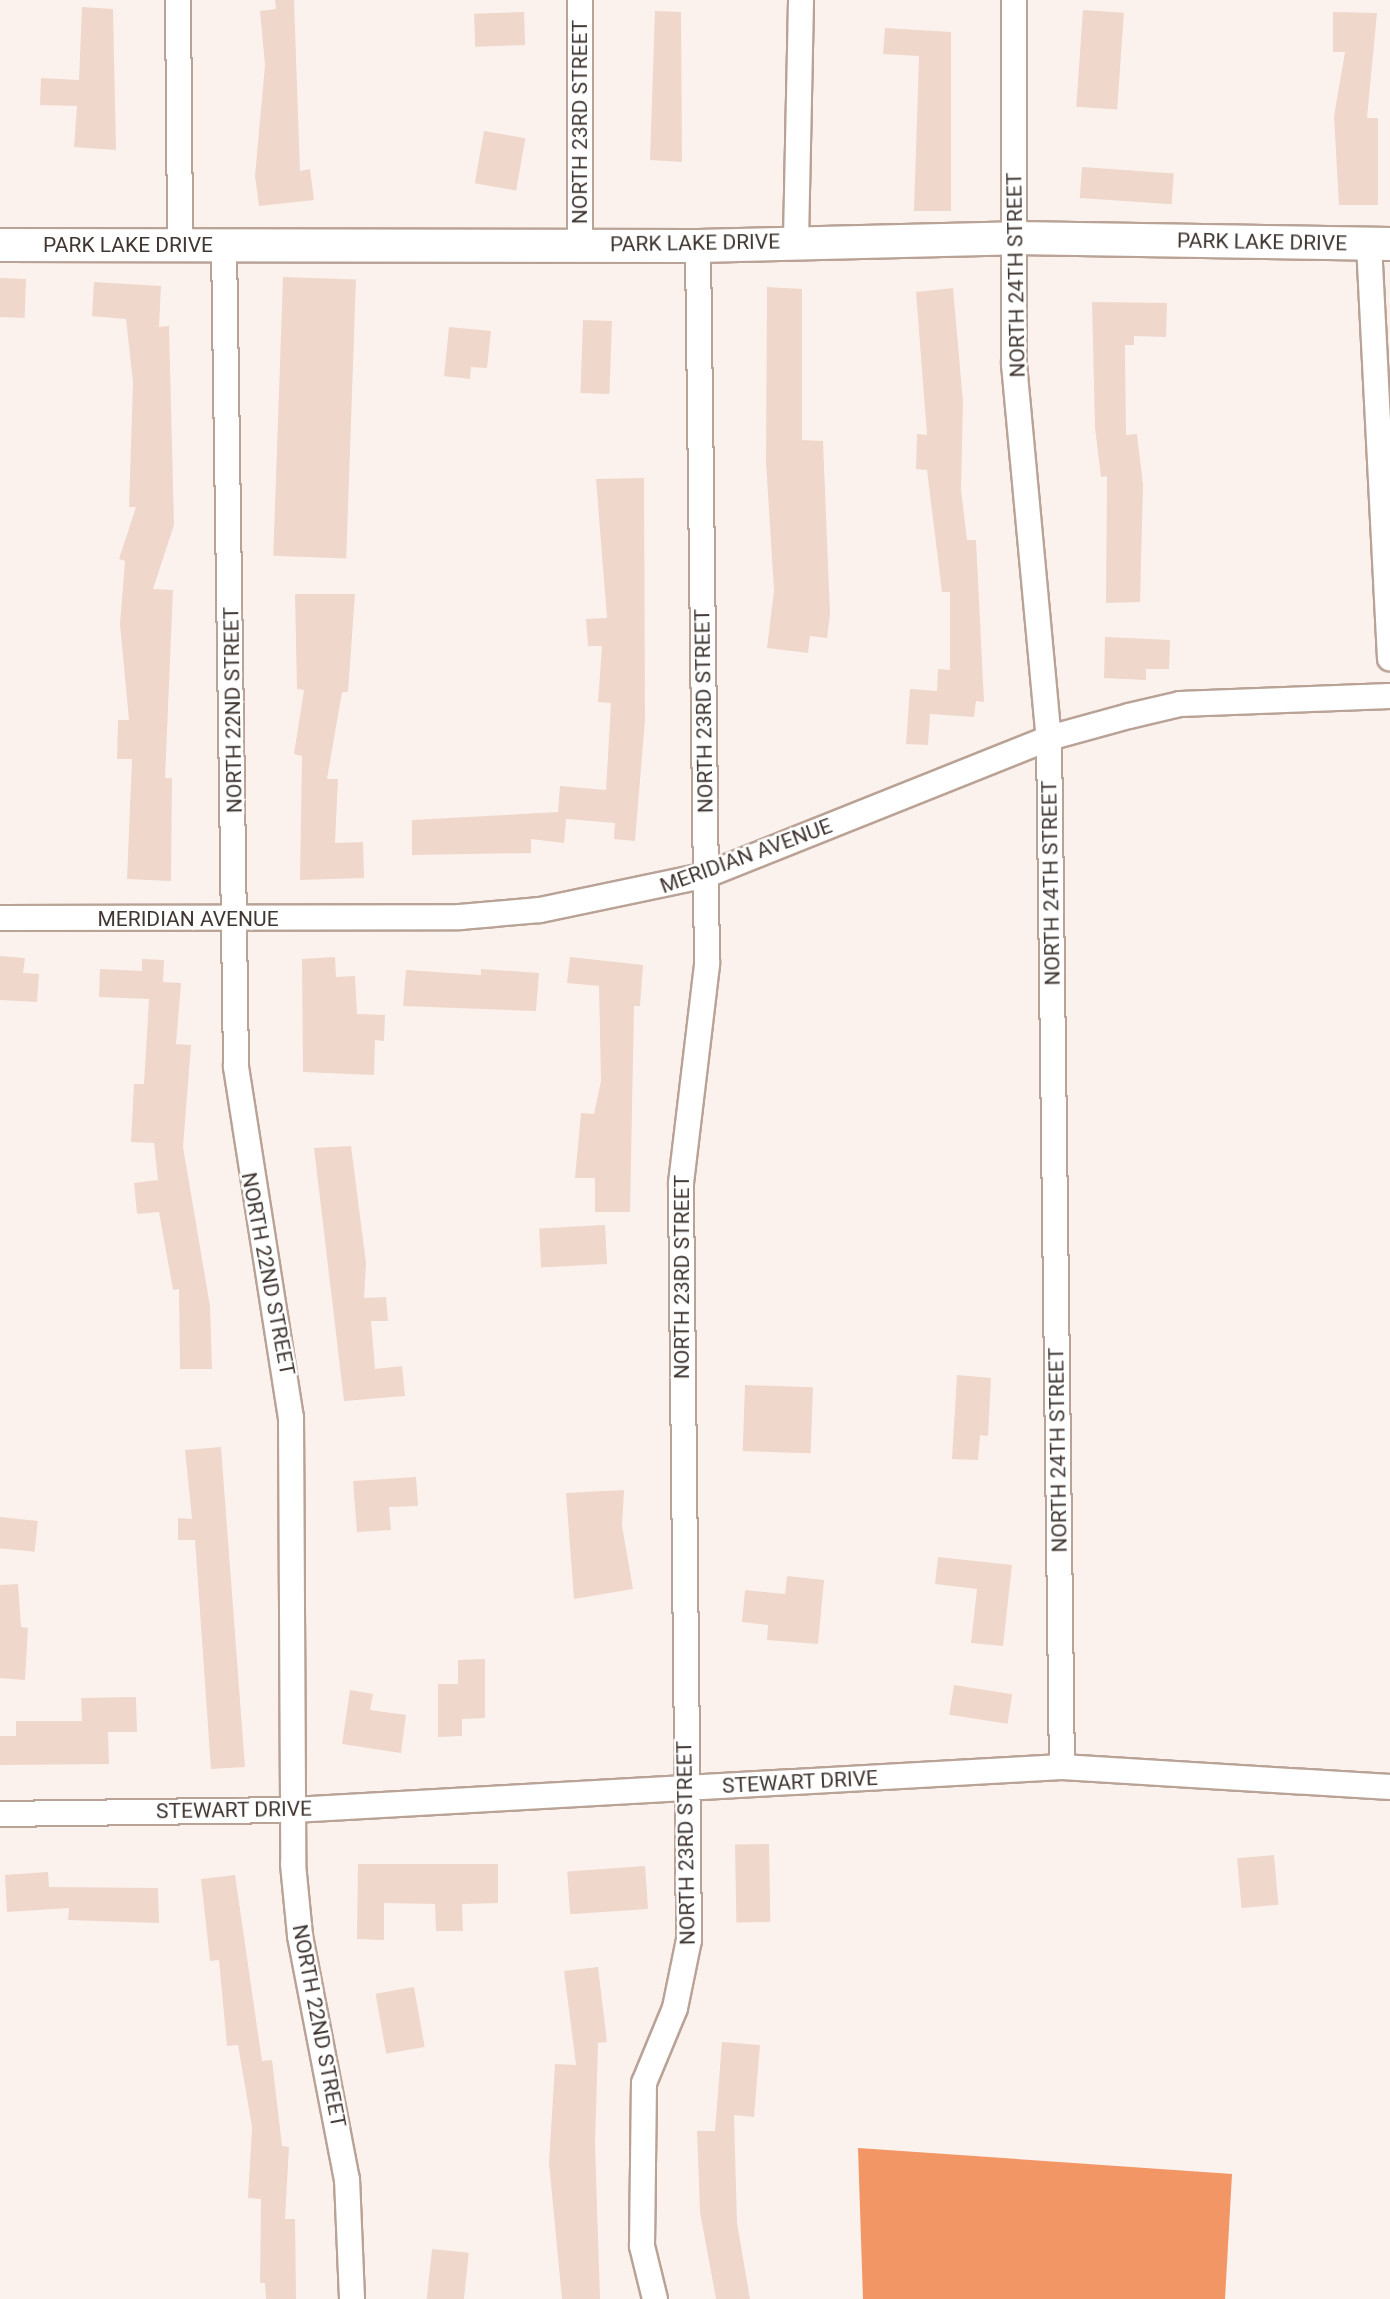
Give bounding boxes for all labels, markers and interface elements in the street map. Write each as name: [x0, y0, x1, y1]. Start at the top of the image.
street label: NORTH 23RD STREET: [567, 20, 593, 224]
street label: NORTH 24TH STREET: [1002, 172, 1030, 378]
street label: PARK LAKE DRIVE: [1177, 228, 1347, 256]
street label: PARK LAKE DRIVE: [610, 229, 780, 257]
street label: PARK LAKE DRIVE: [43, 232, 213, 258]
street label: NORTH 22ND STREET: [219, 607, 247, 813]
street label: NORTH 23RD STREET: [690, 609, 718, 813]
street label: NORTH 24TH STREET: [1037, 780, 1065, 986]
street label: MERIDIAN AVENUE: [657, 813, 835, 899]
street label: MERIDIAN AVENUE: [97, 906, 279, 932]
street label: NORTH 22ND STREET: [236, 1170, 300, 1378]
street label: NORTH 23RD STREET: [669, 1175, 695, 1379]
street label: NORTH 24TH STREET: [1044, 1347, 1072, 1553]
street label: NORTH 23RD STREET: [672, 1741, 700, 1945]
street label: STEWART DRIVE: [721, 1765, 879, 1799]
street label: STEWART DRIVE: [156, 1796, 312, 1824]
street label: NORTH 22ND STREET: [287, 1922, 351, 2130]

